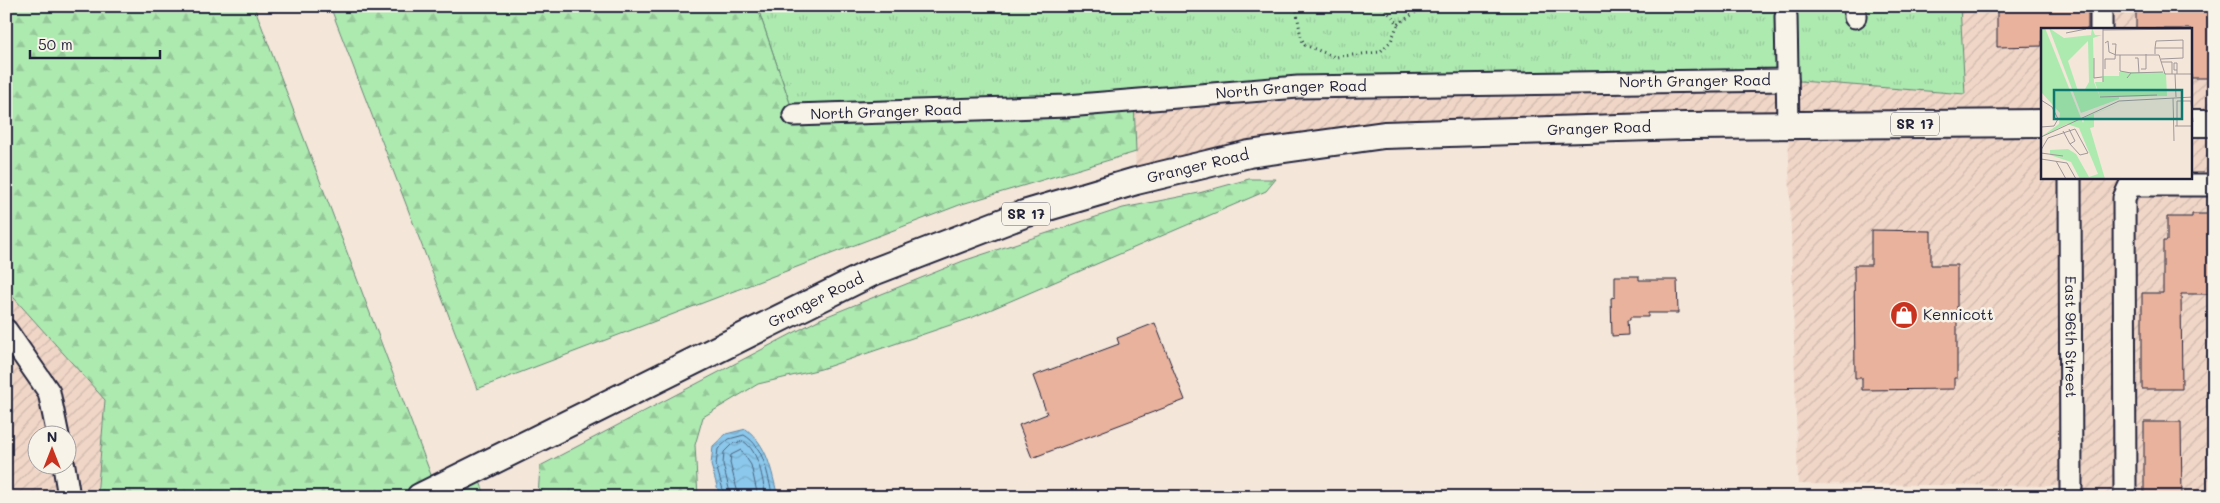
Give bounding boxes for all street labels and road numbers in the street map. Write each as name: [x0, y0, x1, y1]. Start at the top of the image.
street label: North Granger Road: [1619, 69, 1771, 91]
street label: North Granger Road: [1215, 75, 1367, 103]
street label: North Granger Road: [810, 98, 962, 123]
road number: SR 17: [1891, 112, 1939, 136]
street label: Granger Road: [1547, 116, 1651, 139]
street label: Granger Road: [1145, 143, 1251, 187]
road number: SR 17: [1002, 202, 1050, 225]
street label: Granger Road: [764, 267, 866, 332]
street label: East 96th Street: [2061, 276, 2082, 398]

